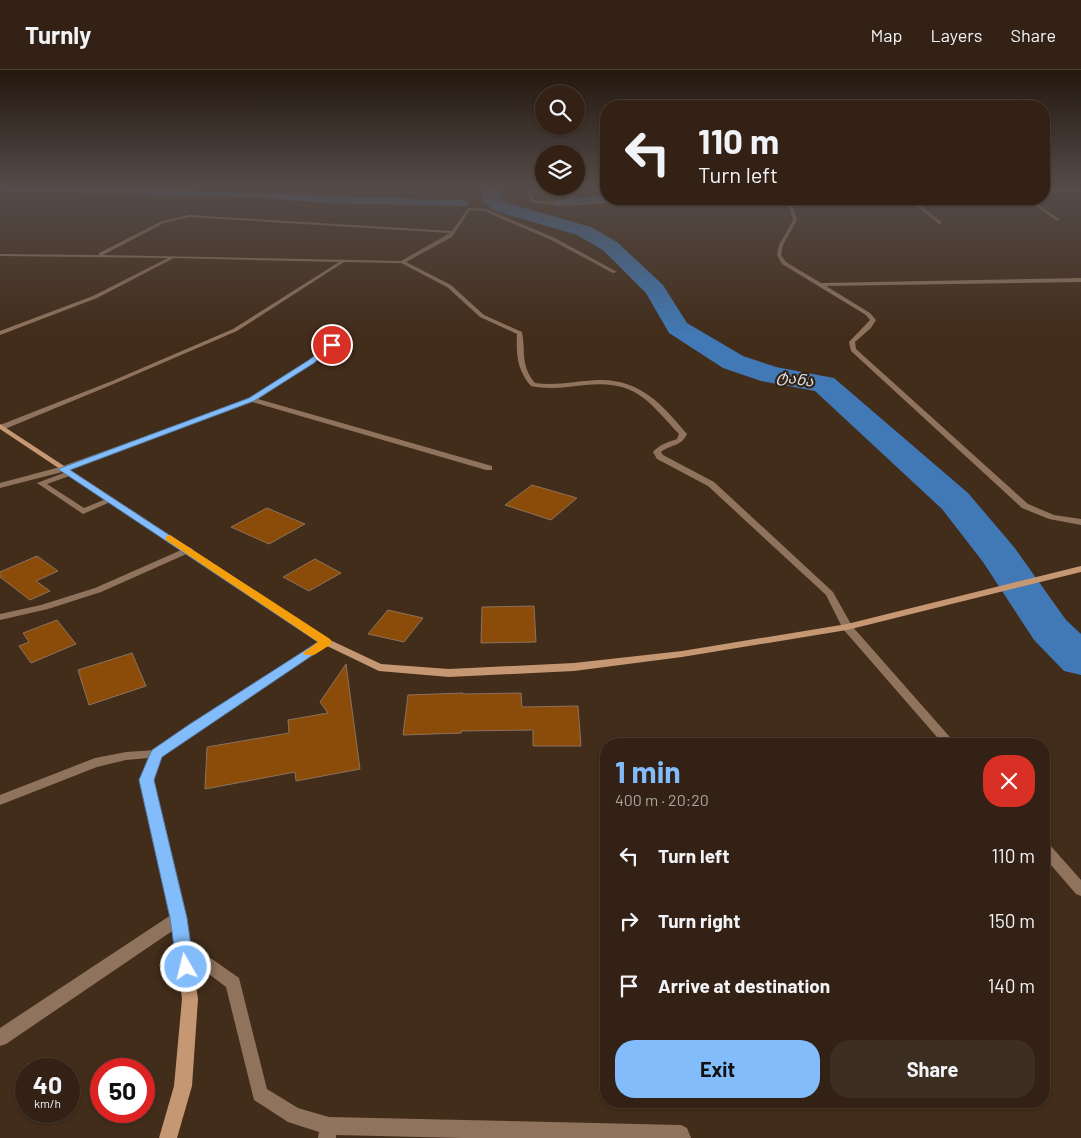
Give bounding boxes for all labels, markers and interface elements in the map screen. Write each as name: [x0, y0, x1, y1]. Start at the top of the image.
text: Turnly: [25, 20, 91, 49]
text: Map: [870, 24, 902, 46]
text: Layers: [930, 24, 983, 46]
text: Share: [1011, 24, 1056, 46]
map controls: [535, 85, 585, 195]
button: search: [535, 85, 585, 135]
text: 110 m: [698, 119, 779, 161]
icon: left: [615, 120, 680, 185]
button: layers: [535, 145, 585, 195]
text: Turn left: [698, 161, 778, 187]
pin: [311, 324, 353, 366]
icon: arrive: [318, 331, 346, 359]
water label: ტანა: [775, 366, 816, 391]
text: 1 min: [615, 753, 681, 789]
button: close: [983, 755, 1035, 807]
text: 400 m · 20:20: [615, 790, 709, 809]
icon: left: [615, 842, 643, 870]
text: Turn left: [658, 844, 729, 867]
text: 110 m: [991, 844, 1035, 867]
icon: right: [615, 907, 643, 935]
text: Turn right: [658, 909, 740, 932]
text: 150 m: [988, 909, 1035, 932]
position arrow: [159, 940, 211, 992]
icon: arrive: [615, 972, 643, 1000]
text: Arrive at destination: [658, 974, 830, 997]
text: 140 m: [988, 974, 1035, 997]
button: Exit: [615, 1040, 820, 1098]
button: Share: [830, 1040, 1035, 1098]
speed limit sign: 50: [90, 1058, 155, 1123]
text: 40: [33, 1069, 62, 1099]
text: km/h: [34, 1096, 61, 1110]

